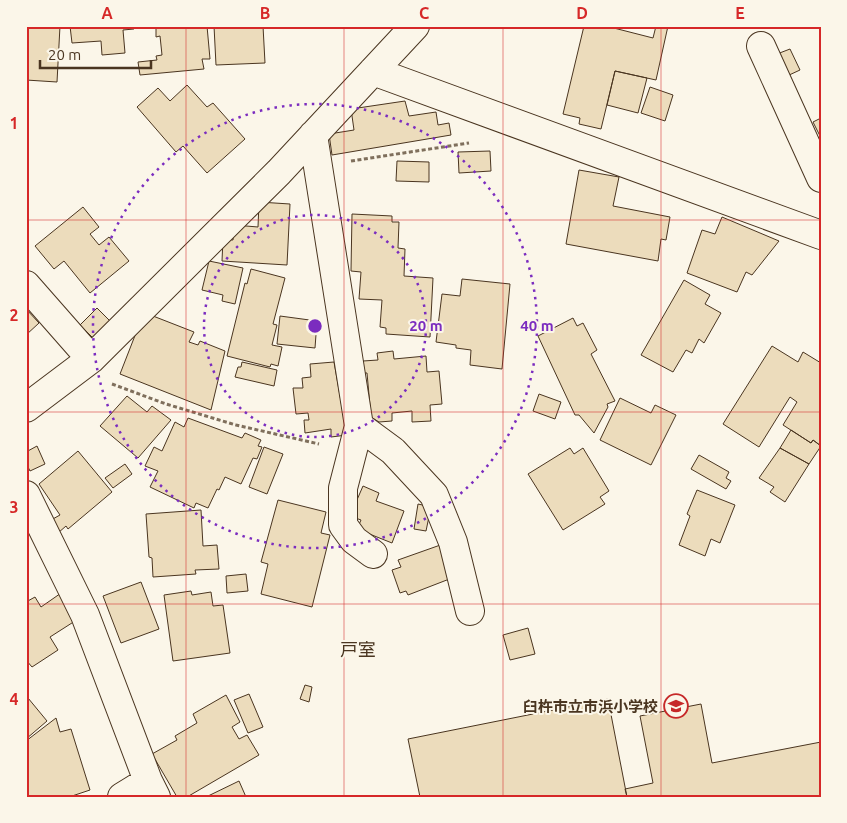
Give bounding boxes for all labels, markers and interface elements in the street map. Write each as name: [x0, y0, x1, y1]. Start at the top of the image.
text: A: [101, 4, 113, 22]
text: B: [260, 4, 270, 22]
text: C: [419, 4, 429, 22]
text: D: [576, 4, 588, 22]
text: E: [735, 4, 745, 22]
scale bar: [40, 38, 151, 70]
text: 20 m: [48, 46, 81, 63]
text: 1: [9, 114, 19, 132]
text: 2: [9, 306, 19, 324]
centre of rings: [306, 317, 324, 335]
text: 20 m: [409, 317, 443, 334]
text: 40 m: [520, 317, 554, 334]
text: 3: [9, 498, 19, 516]
district label: 戸室: [340, 639, 376, 659]
text: 4: [9, 690, 19, 708]
school or university icon: 臼杵市立市浜小学校: [663, 693, 689, 719]
place label: 臼杵市立市浜小学校: [523, 698, 658, 715]

